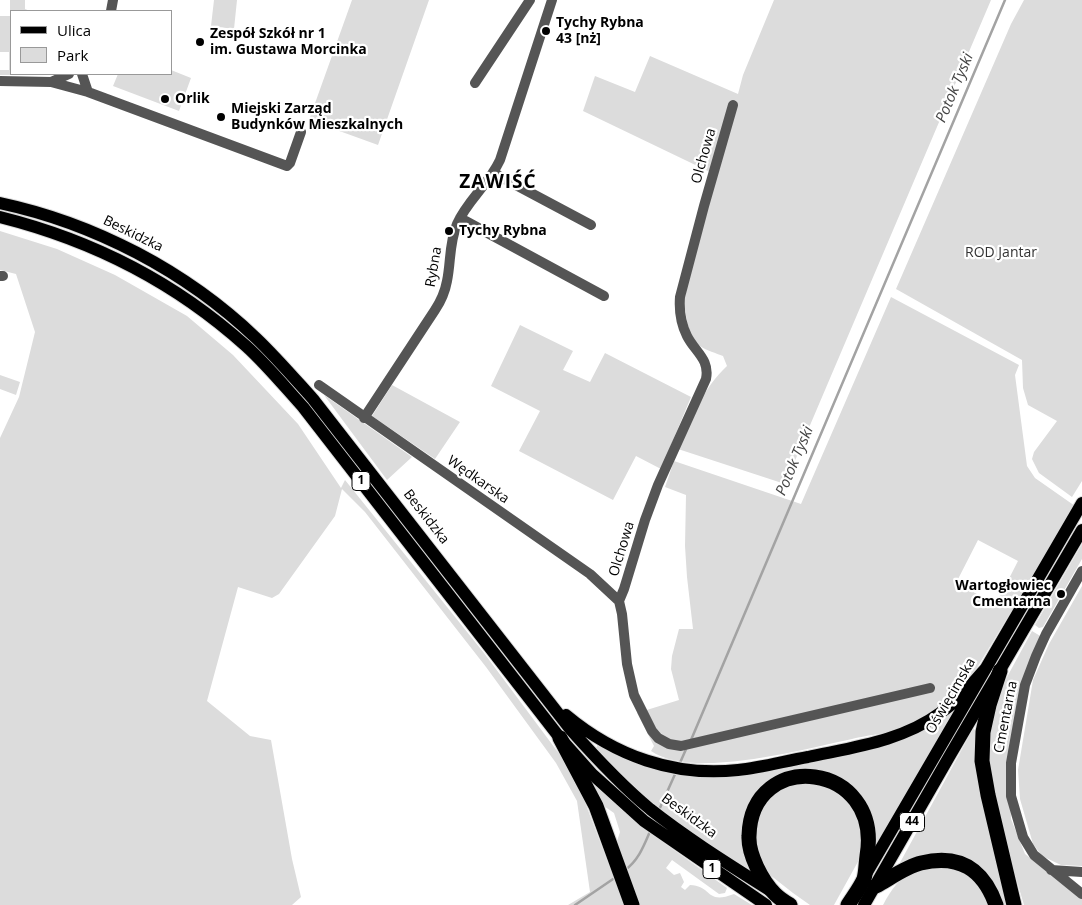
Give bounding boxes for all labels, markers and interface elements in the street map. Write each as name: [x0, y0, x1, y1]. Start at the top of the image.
legend: [10, 10, 172, 75]
place label: Tychy Rybna 43 [nż]: [556, 15, 644, 48]
text: Ulica: [57, 20, 91, 40]
marker: Tychy Rybna 43 [nż]: [540, 25, 552, 37]
place label: Zespół Szkół nr 1 im. Gustawa Morcinka: [210, 26, 367, 58]
marker: Zespół Szkół nr 1 im. Gustawa Morcinka: [194, 36, 206, 48]
text: Park: [57, 45, 88, 65]
water label: Potok Tyski: [932, 51, 978, 125]
place label: Orlik: [175, 91, 210, 107]
marker: Orlik: [159, 93, 171, 105]
place label: Miejski Zarząd Budynków Mieszkalnych: [231, 101, 403, 134]
marker: Miejski Zarząd Budynków Mieszkalnych: [215, 111, 227, 123]
street label: Olchowa: [688, 126, 720, 186]
district label: ZAWIŚĆ: [459, 172, 537, 194]
street label: Beskidzka: [100, 212, 166, 256]
place label: Tychy Rybna: [459, 223, 547, 239]
marker: Tychy Rybna: [443, 225, 455, 237]
park label: ROD Jantar: [965, 245, 1037, 261]
street label: Rybna: [422, 246, 446, 288]
water label: Potok Tyski: [772, 424, 818, 498]
street label: Wędkarska: [444, 452, 512, 508]
road number: 1: [352, 472, 370, 491]
street label: Beskidzka: [399, 486, 453, 548]
street label: Olchowa: [606, 519, 638, 579]
place label: Wartogłowiec Cmentarna: [955, 578, 1051, 610]
marker: Wartogłowiec Cmentarna: [1055, 588, 1067, 600]
street label: Oświęcimska: [923, 655, 979, 737]
street label: Cmentarna: [991, 680, 1021, 754]
street label: Beskidzka: [658, 790, 720, 842]
road number: 44: [900, 812, 924, 832]
road number: 1: [703, 860, 721, 879]

